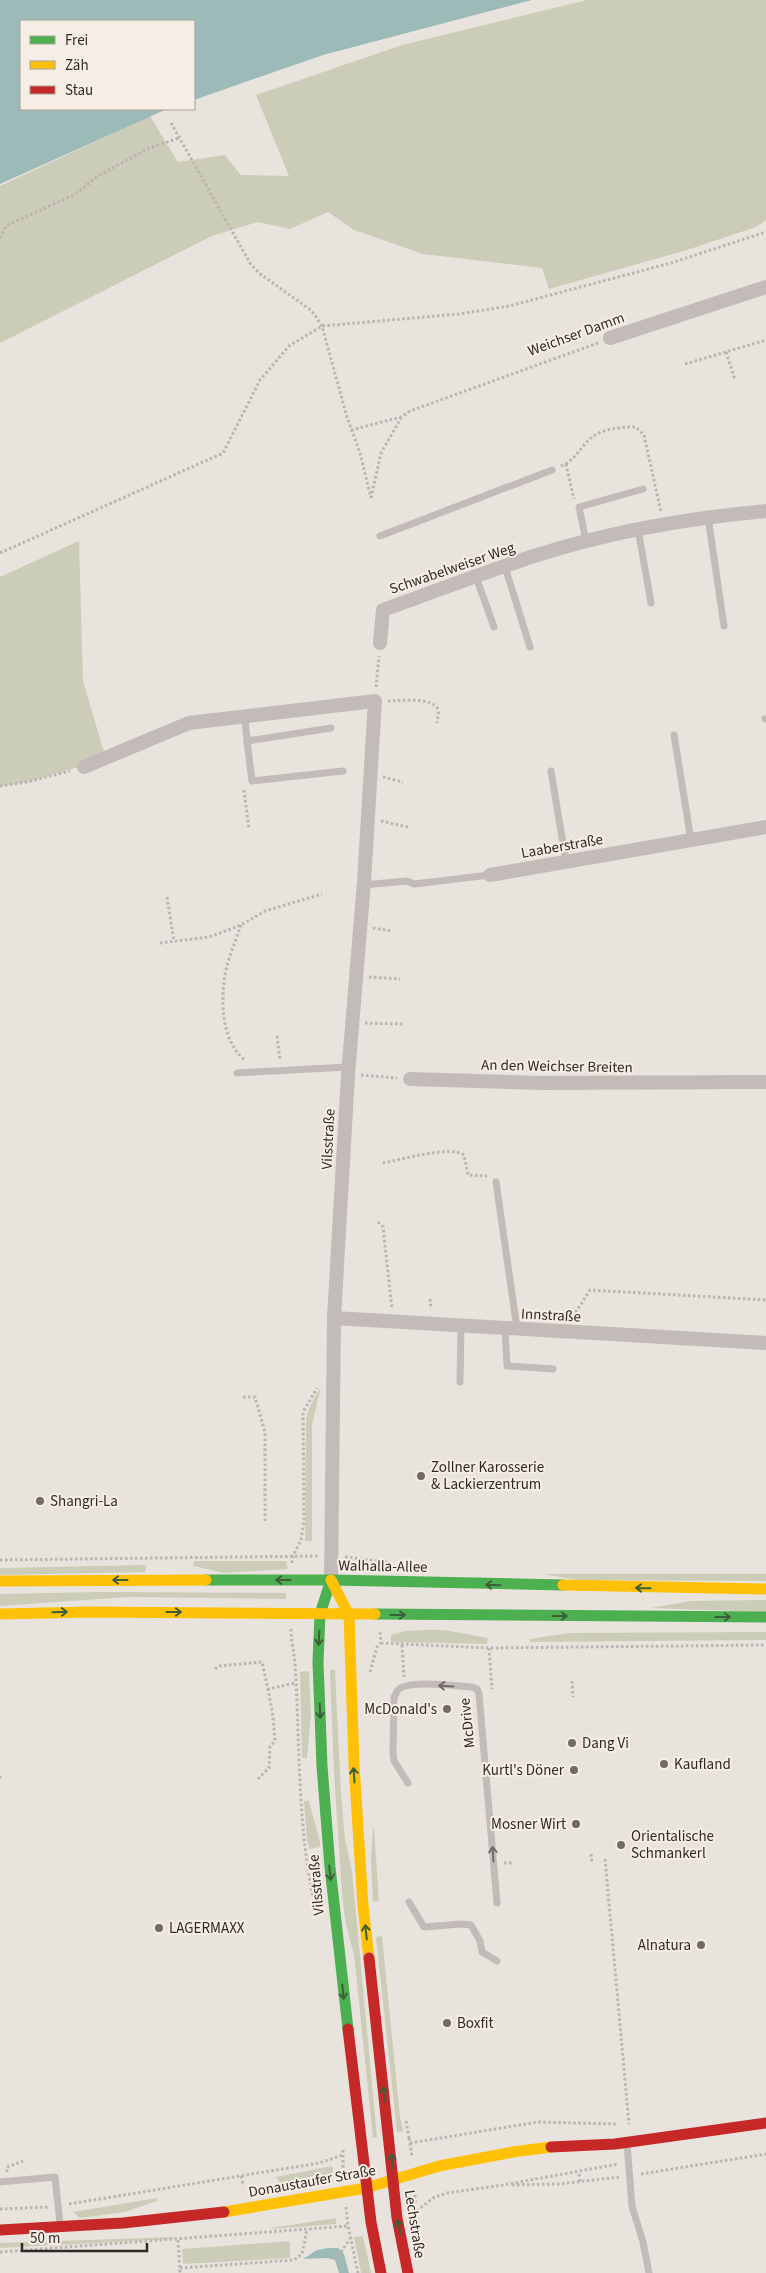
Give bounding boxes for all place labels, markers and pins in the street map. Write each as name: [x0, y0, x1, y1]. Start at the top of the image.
place label: Zollner Karosserie & Lackierzentrum: [431, 1457, 544, 1495]
marker: Zollner Karosserie & Lackierzentrum: [415, 1470, 427, 1482]
place label: Shangri-La: [50, 1491, 118, 1512]
marker: Shangri-La: [34, 1495, 46, 1507]
place label: McDonald's: [364, 1699, 437, 1720]
marker: McDonald's: [441, 1703, 453, 1715]
place label: Dang Vi: [582, 1733, 629, 1754]
marker: Dang Vi: [566, 1737, 578, 1749]
place label: Kaufland: [674, 1754, 731, 1775]
marker: Kaufland: [658, 1758, 670, 1770]
place label: Kurtl's Döner: [482, 1760, 565, 1781]
marker: Kurtl's Döner: [568, 1764, 580, 1776]
place label: Mosner Wirt: [491, 1814, 566, 1835]
marker: Mosner Wirt: [570, 1818, 582, 1830]
place label: Orientalische Schmankerl: [631, 1826, 714, 1864]
marker: Orientalische Schmankerl: [615, 1839, 627, 1851]
place label: LAGERMAXX: [169, 1918, 245, 1939]
marker: LAGERMAXX: [153, 1922, 165, 1934]
place label: Alnatura: [638, 1935, 691, 1956]
marker: Alnatura: [695, 1939, 707, 1951]
place label: Boxfit: [457, 2013, 494, 2034]
marker: Boxfit: [441, 2017, 453, 2029]

